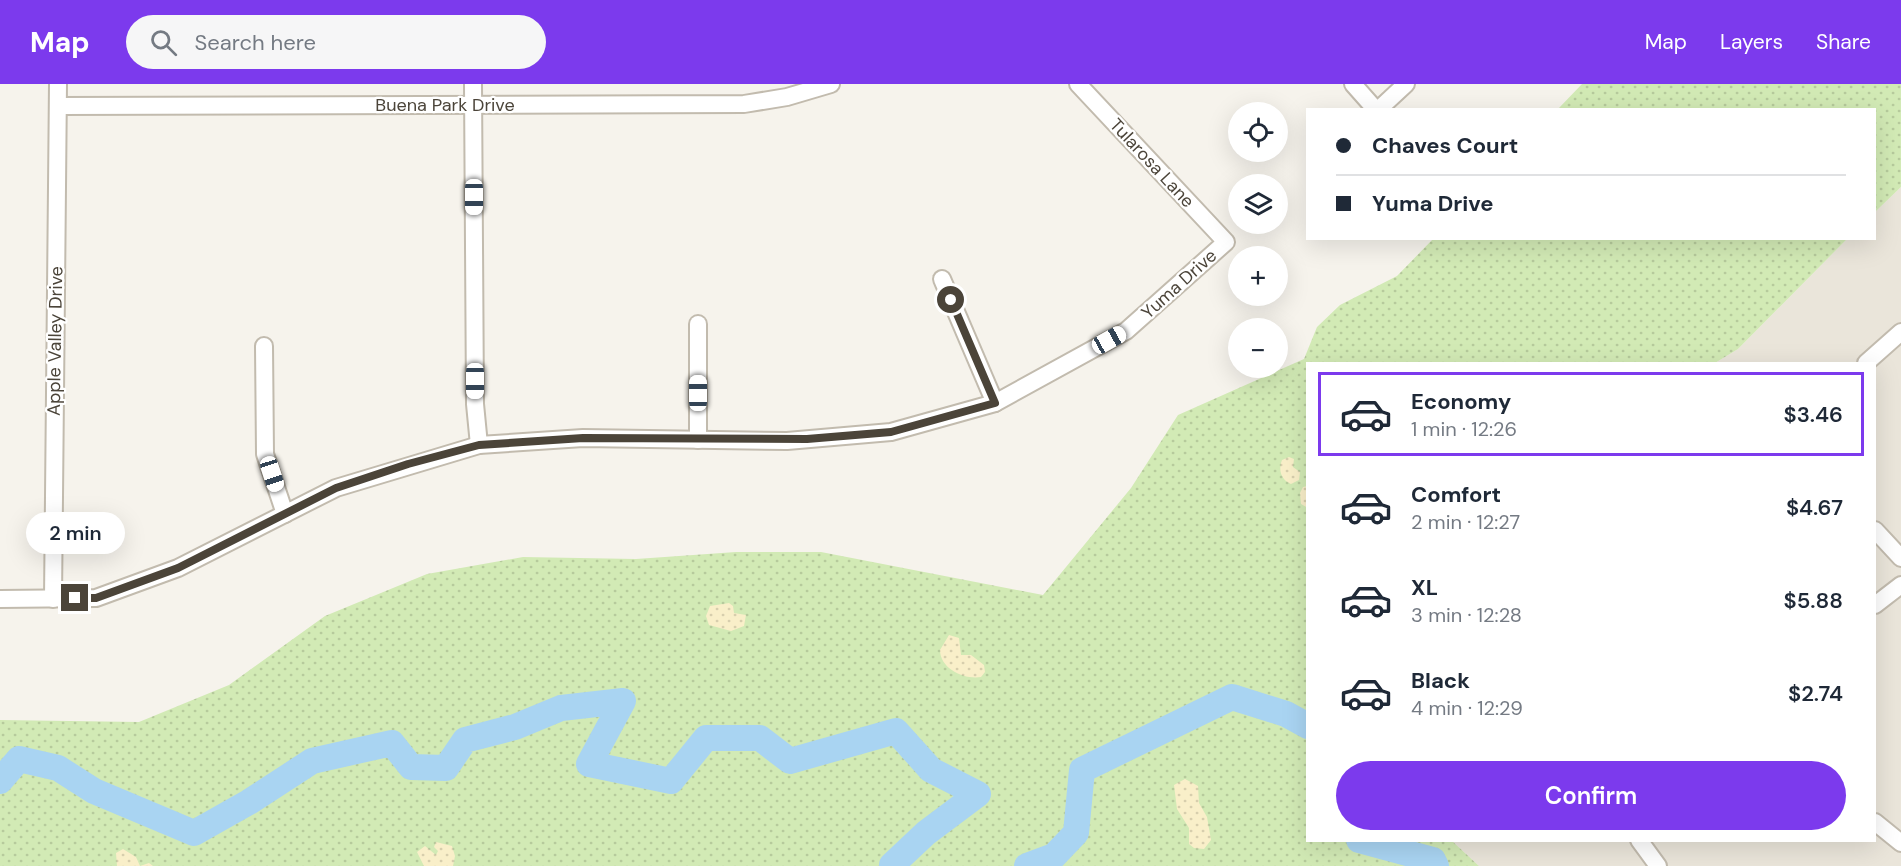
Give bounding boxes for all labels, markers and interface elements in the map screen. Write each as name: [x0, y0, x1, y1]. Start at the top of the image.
search box: [126, 15, 546, 69]
text: Map: [30, 24, 90, 61]
icon: search: [147, 26, 180, 59]
text: Search here: [195, 28, 316, 57]
text: Map: [1645, 28, 1687, 56]
text: Layers: [1720, 28, 1783, 56]
text: Share: [1816, 28, 1871, 56]
street label: Buena Park Drive: [375, 93, 515, 117]
map controls: [1228, 102, 1288, 378]
button: locate: [1228, 102, 1288, 162]
street label: Tularosa Lane: [1104, 113, 1200, 213]
text: Chaves Court: [1372, 131, 1518, 160]
button: layers: [1228, 174, 1288, 234]
car: [465, 179, 483, 215]
text: Yuma Drive: [1372, 189, 1493, 218]
street label: Yuma Drive: [1136, 244, 1222, 324]
button: +: [1228, 246, 1288, 306]
street label: Apple Valley Drive: [42, 266, 68, 416]
route start: [937, 286, 964, 313]
button: −: [1228, 318, 1288, 378]
car: [1089, 323, 1129, 357]
car: [466, 363, 484, 399]
car: [689, 375, 707, 411]
icon: car: [1339, 387, 1393, 441]
text: Economy: [1411, 387, 1511, 416]
text: $3.46: [1784, 400, 1843, 429]
text: 1 min · 12:26: [1411, 416, 1517, 442]
car: [258, 454, 286, 494]
icon: car: [1339, 480, 1393, 534]
text: Comfort: [1411, 480, 1501, 509]
text: $4.67: [1786, 493, 1843, 522]
text: 2 min · 12:27: [1411, 509, 1520, 535]
callout: 2 min: [26, 511, 124, 553]
text: 2 min: [49, 520, 102, 546]
icon: car: [1339, 573, 1393, 627]
text: XL: [1411, 573, 1438, 602]
route end: [61, 584, 88, 611]
text: $5.88: [1784, 586, 1843, 615]
text: 3 min · 12:28: [1411, 602, 1522, 628]
icon: car: [1339, 666, 1393, 720]
text: Black: [1411, 666, 1470, 695]
text: $2.74: [1788, 679, 1843, 708]
text: 4 min · 12:29: [1411, 695, 1523, 721]
button: Confirm: [1336, 761, 1846, 830]

